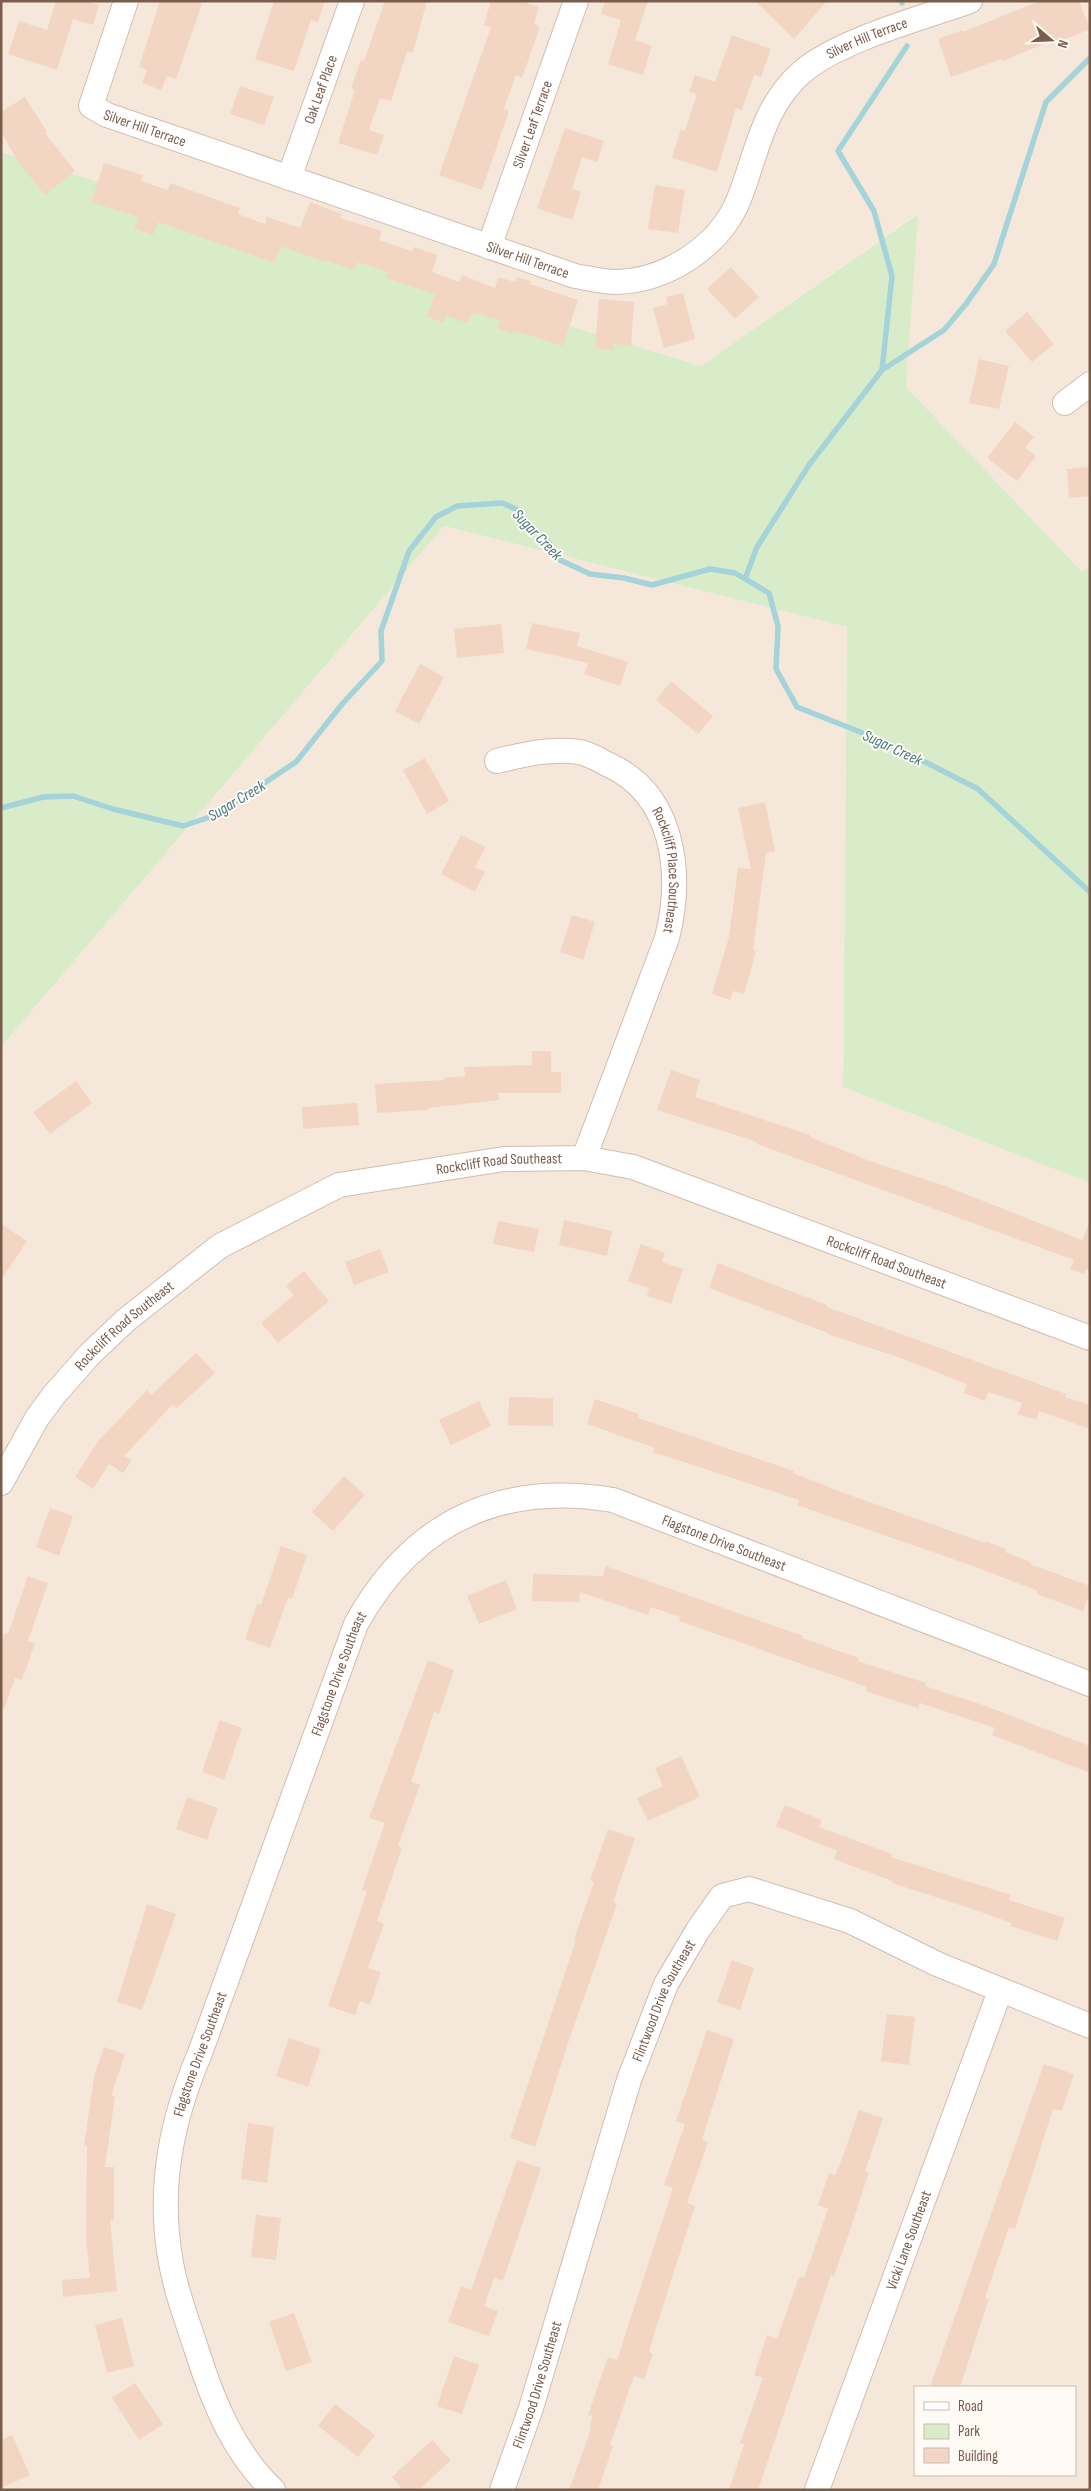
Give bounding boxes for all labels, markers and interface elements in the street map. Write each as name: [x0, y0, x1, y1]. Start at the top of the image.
street label: Silver Hill Terrace: [823, 14, 910, 64]
north arrow: [1026, 15, 1076, 65]
text: N: [1054, 38, 1072, 50]
street label: Oak Leaf Place: [300, 53, 342, 127]
street label: Silver Leaf Terrace: [509, 78, 557, 171]
street label: Silver Hill Terrace: [101, 105, 188, 151]
street label: Silver Hill Terrace: [484, 237, 571, 283]
water label: Sugar Creek: [508, 506, 567, 565]
water label: Sugar Creek: [860, 726, 926, 771]
water label: Sugar Creek: [205, 776, 270, 826]
street label: Rockcliff Place Southeast: [647, 804, 683, 936]
street label: Rockcliff Road Southeast: [435, 1149, 562, 1180]
street label: Rockcliff Road Southeast: [824, 1231, 949, 1294]
street label: Rockcliff Road Southeast: [71, 1277, 178, 1375]
street label: Flagstone Drive Southeast: [659, 1511, 789, 1576]
street label: Flagstone Drive Southeast: [307, 1608, 371, 1739]
street label: Flintwood Drive Southeast: [628, 1936, 700, 2065]
street label: Flagstone Drive Southeast: [169, 1989, 232, 2119]
street label: Vicki Lane Southeast: [882, 2188, 936, 2293]
street label: Flintwood Drive Southeast: [508, 2319, 567, 2451]
legend: [914, 2386, 1076, 2476]
text: Road: [958, 2397, 983, 2416]
text: Park: [958, 2422, 980, 2441]
text: Building: [958, 2447, 998, 2466]

